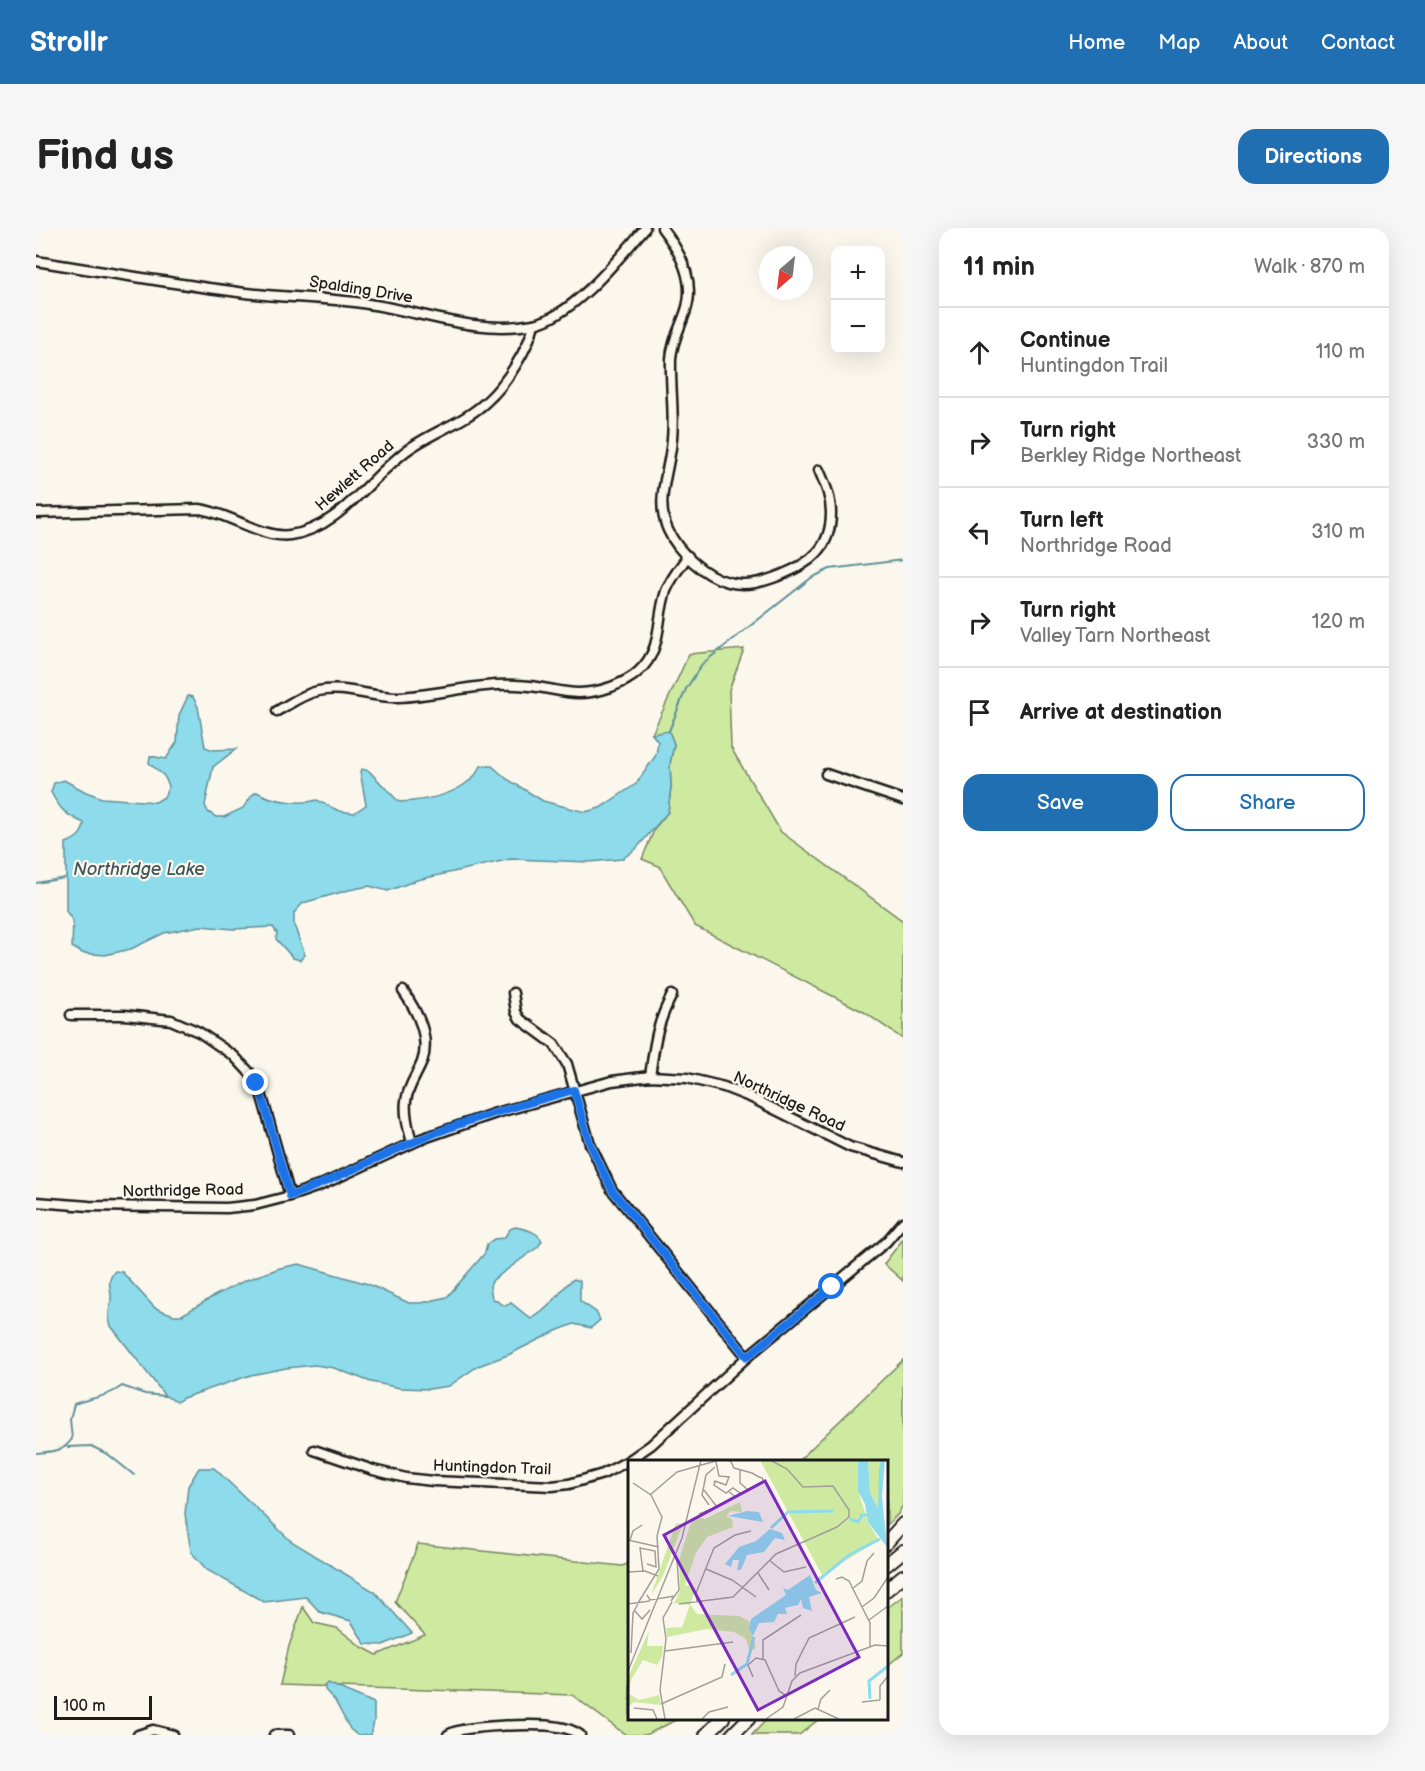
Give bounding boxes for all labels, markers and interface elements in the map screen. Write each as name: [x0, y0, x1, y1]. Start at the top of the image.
text: Strollr: [30, 26, 108, 59]
text: Home: [1068, 30, 1125, 55]
text: Map: [1158, 30, 1200, 55]
text: About: [1233, 30, 1288, 55]
text: Contact: [1321, 30, 1395, 55]
button: Directions: [1238, 129, 1389, 184]
text: Find us: [36, 131, 174, 182]
north arrow: [759, 246, 813, 300]
map controls: [831, 246, 885, 354]
button: +: [831, 246, 885, 300]
text: 11 min: [963, 252, 1035, 283]
text: Walk · 870 m: [1254, 255, 1365, 279]
street label: Spalding Drive: [308, 272, 415, 308]
button: −: [831, 300, 885, 354]
text: Continue: [1020, 327, 1110, 354]
icon: ahead: [963, 336, 996, 369]
text: 110 m: [1316, 340, 1365, 364]
text: Huntingdon Trail: [1020, 354, 1168, 378]
text: Turn right: [1020, 417, 1116, 444]
icon: right: [963, 426, 996, 459]
text: 330 m: [1307, 430, 1365, 454]
street label: Hewlett Road: [312, 437, 398, 515]
text: Berkley Ridge Northeast: [1020, 444, 1241, 468]
text: Turn left: [1020, 507, 1104, 534]
icon: left: [963, 516, 996, 549]
text: 310 m: [1311, 520, 1365, 544]
text: Northridge Road: [1020, 534, 1172, 558]
text: Turn right: [1020, 597, 1116, 624]
icon: right: [963, 606, 996, 639]
text: 120 m: [1312, 610, 1365, 634]
text: Valley Tarn Northeast: [1020, 624, 1211, 648]
icon: arrive: [963, 696, 996, 729]
text: Arrive at destination: [1020, 699, 1222, 726]
button: Save: [963, 774, 1158, 831]
button: Share: [1170, 774, 1365, 831]
water label: Northridge Lake: [73, 859, 205, 880]
street label: Northridge Road: [730, 1068, 848, 1136]
route end: [242, 1069, 268, 1095]
street label: Northridge Road: [122, 1180, 244, 1202]
route start: [818, 1273, 844, 1299]
street label: Huntingdon Trail: [433, 1456, 551, 1480]
inset map: [628, 1460, 888, 1720]
scale bar: [54, 1693, 152, 1720]
text: 100 m: [63, 1697, 106, 1716]

